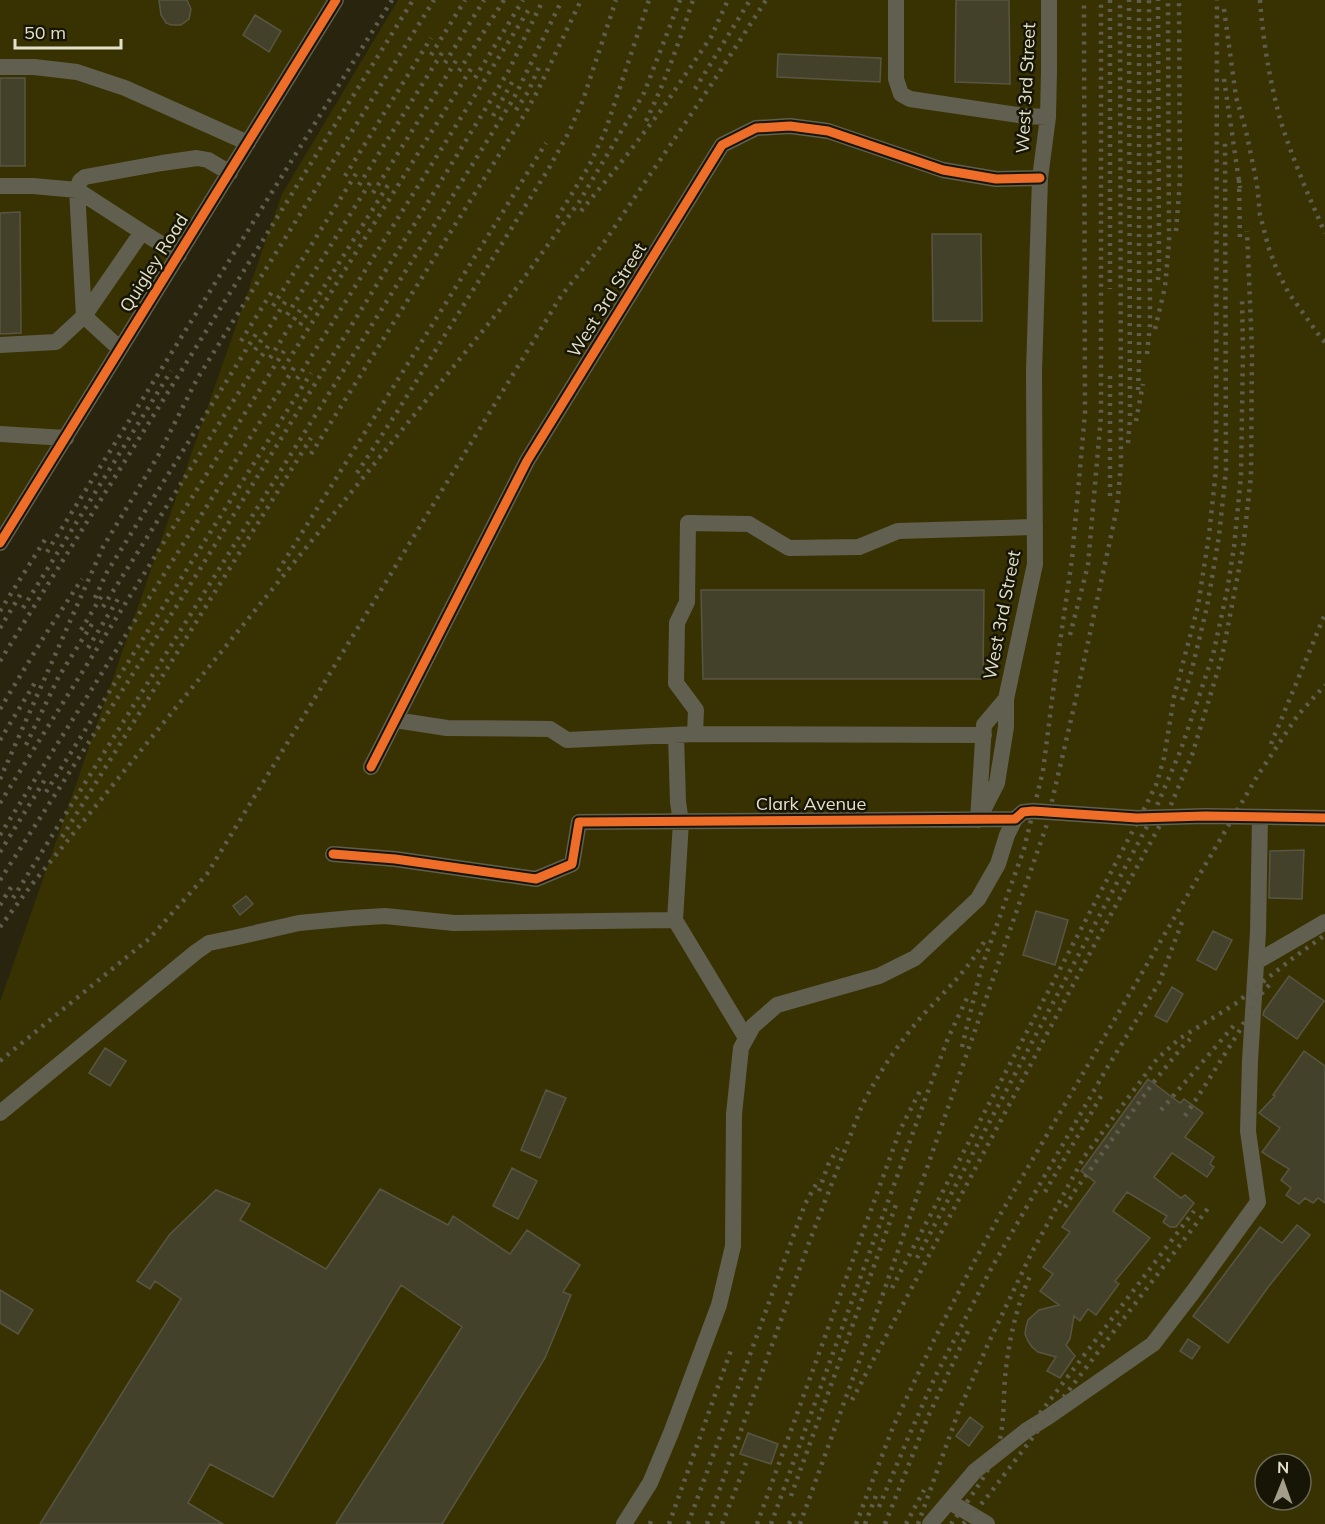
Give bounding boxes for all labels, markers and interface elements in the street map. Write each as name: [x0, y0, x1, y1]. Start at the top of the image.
scale bar: [15, 12, 122, 50]
text: 50 m: [24, 21, 66, 44]
street label: West 3rd Street: [1011, 22, 1040, 154]
street label: Quigley Road: [114, 209, 193, 316]
street label: West 3rd Street: [562, 238, 651, 361]
street label: West 3rd Street: [978, 548, 1025, 681]
street label: Clark Avenue: [756, 792, 866, 815]
north arrow: [1253, 1452, 1313, 1512]
text: N: [1277, 1457, 1289, 1477]

